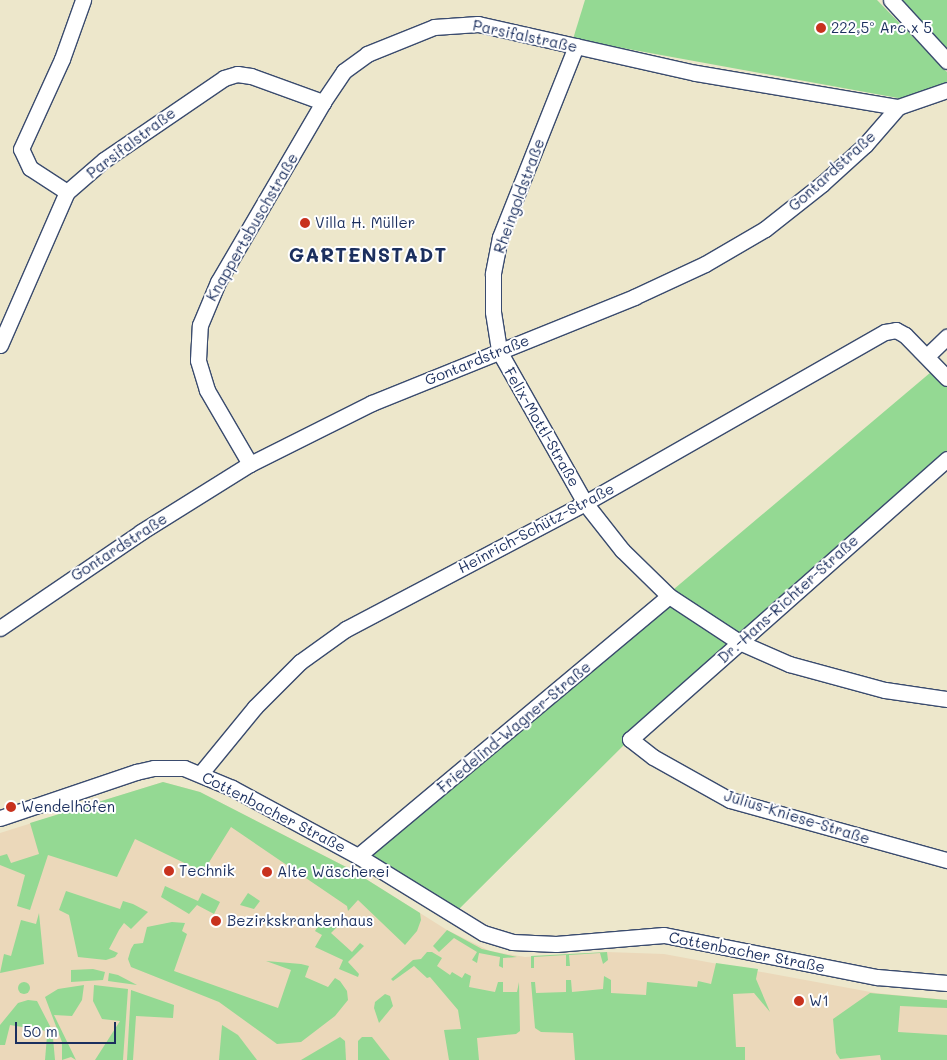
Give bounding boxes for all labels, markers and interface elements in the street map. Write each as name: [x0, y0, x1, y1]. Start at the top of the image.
street label: Parsifalstraße: [471, 16, 579, 56]
place label: 222,5º Arc x 5: [831, 19, 932, 37]
marker: 222,5º Arc x 5: [815, 22, 827, 34]
street label: Parsifalstraße: [83, 104, 179, 182]
street label: Gontardstraße: [785, 127, 879, 215]
street label: Rheingoldstraße: [490, 136, 548, 256]
street label: Knappertsbuschstraße: [202, 150, 302, 304]
place label: Villa H. Müller: [315, 214, 415, 232]
marker: Villa H. Müller: [299, 217, 311, 229]
district label: GARTENSTADT: [287, 242, 449, 266]
street label: Gontardstraße: [422, 331, 532, 389]
street label: Felix-Mottl-Straße: [500, 364, 584, 490]
street label: Heinrich-Schütz-Straße: [455, 479, 617, 577]
street label: Gontardstraße: [68, 509, 170, 585]
street label: Dr.-Hans-Richter-Straße: [714, 531, 862, 667]
street label: Friedelind-Wagner-Straße: [434, 658, 594, 796]
street label: Cottenbacher Straße: [199, 768, 349, 856]
street label: Julius-Kniese-Straße: [722, 786, 872, 848]
place label: Wendelhöfen: [21, 798, 115, 816]
marker: Wendelhöfen: [5, 801, 17, 813]
place label: Technik: [179, 862, 235, 880]
place label: Alte Wäscherei: [277, 863, 390, 881]
marker: Technik: [163, 865, 175, 877]
marker: Alte Wäscherei: [261, 866, 273, 878]
place label: Bezirkskrankenhaus: [227, 912, 373, 930]
marker: Bezirkskrankenhaus: [209, 914, 223, 928]
street label: Cottenbacher Straße: [667, 928, 827, 976]
place label: W1: [809, 992, 829, 1010]
marker: W1: [793, 995, 805, 1007]
scale bar: [18, 1012, 119, 1044]
text: 50 m: [23, 1021, 58, 1041]

